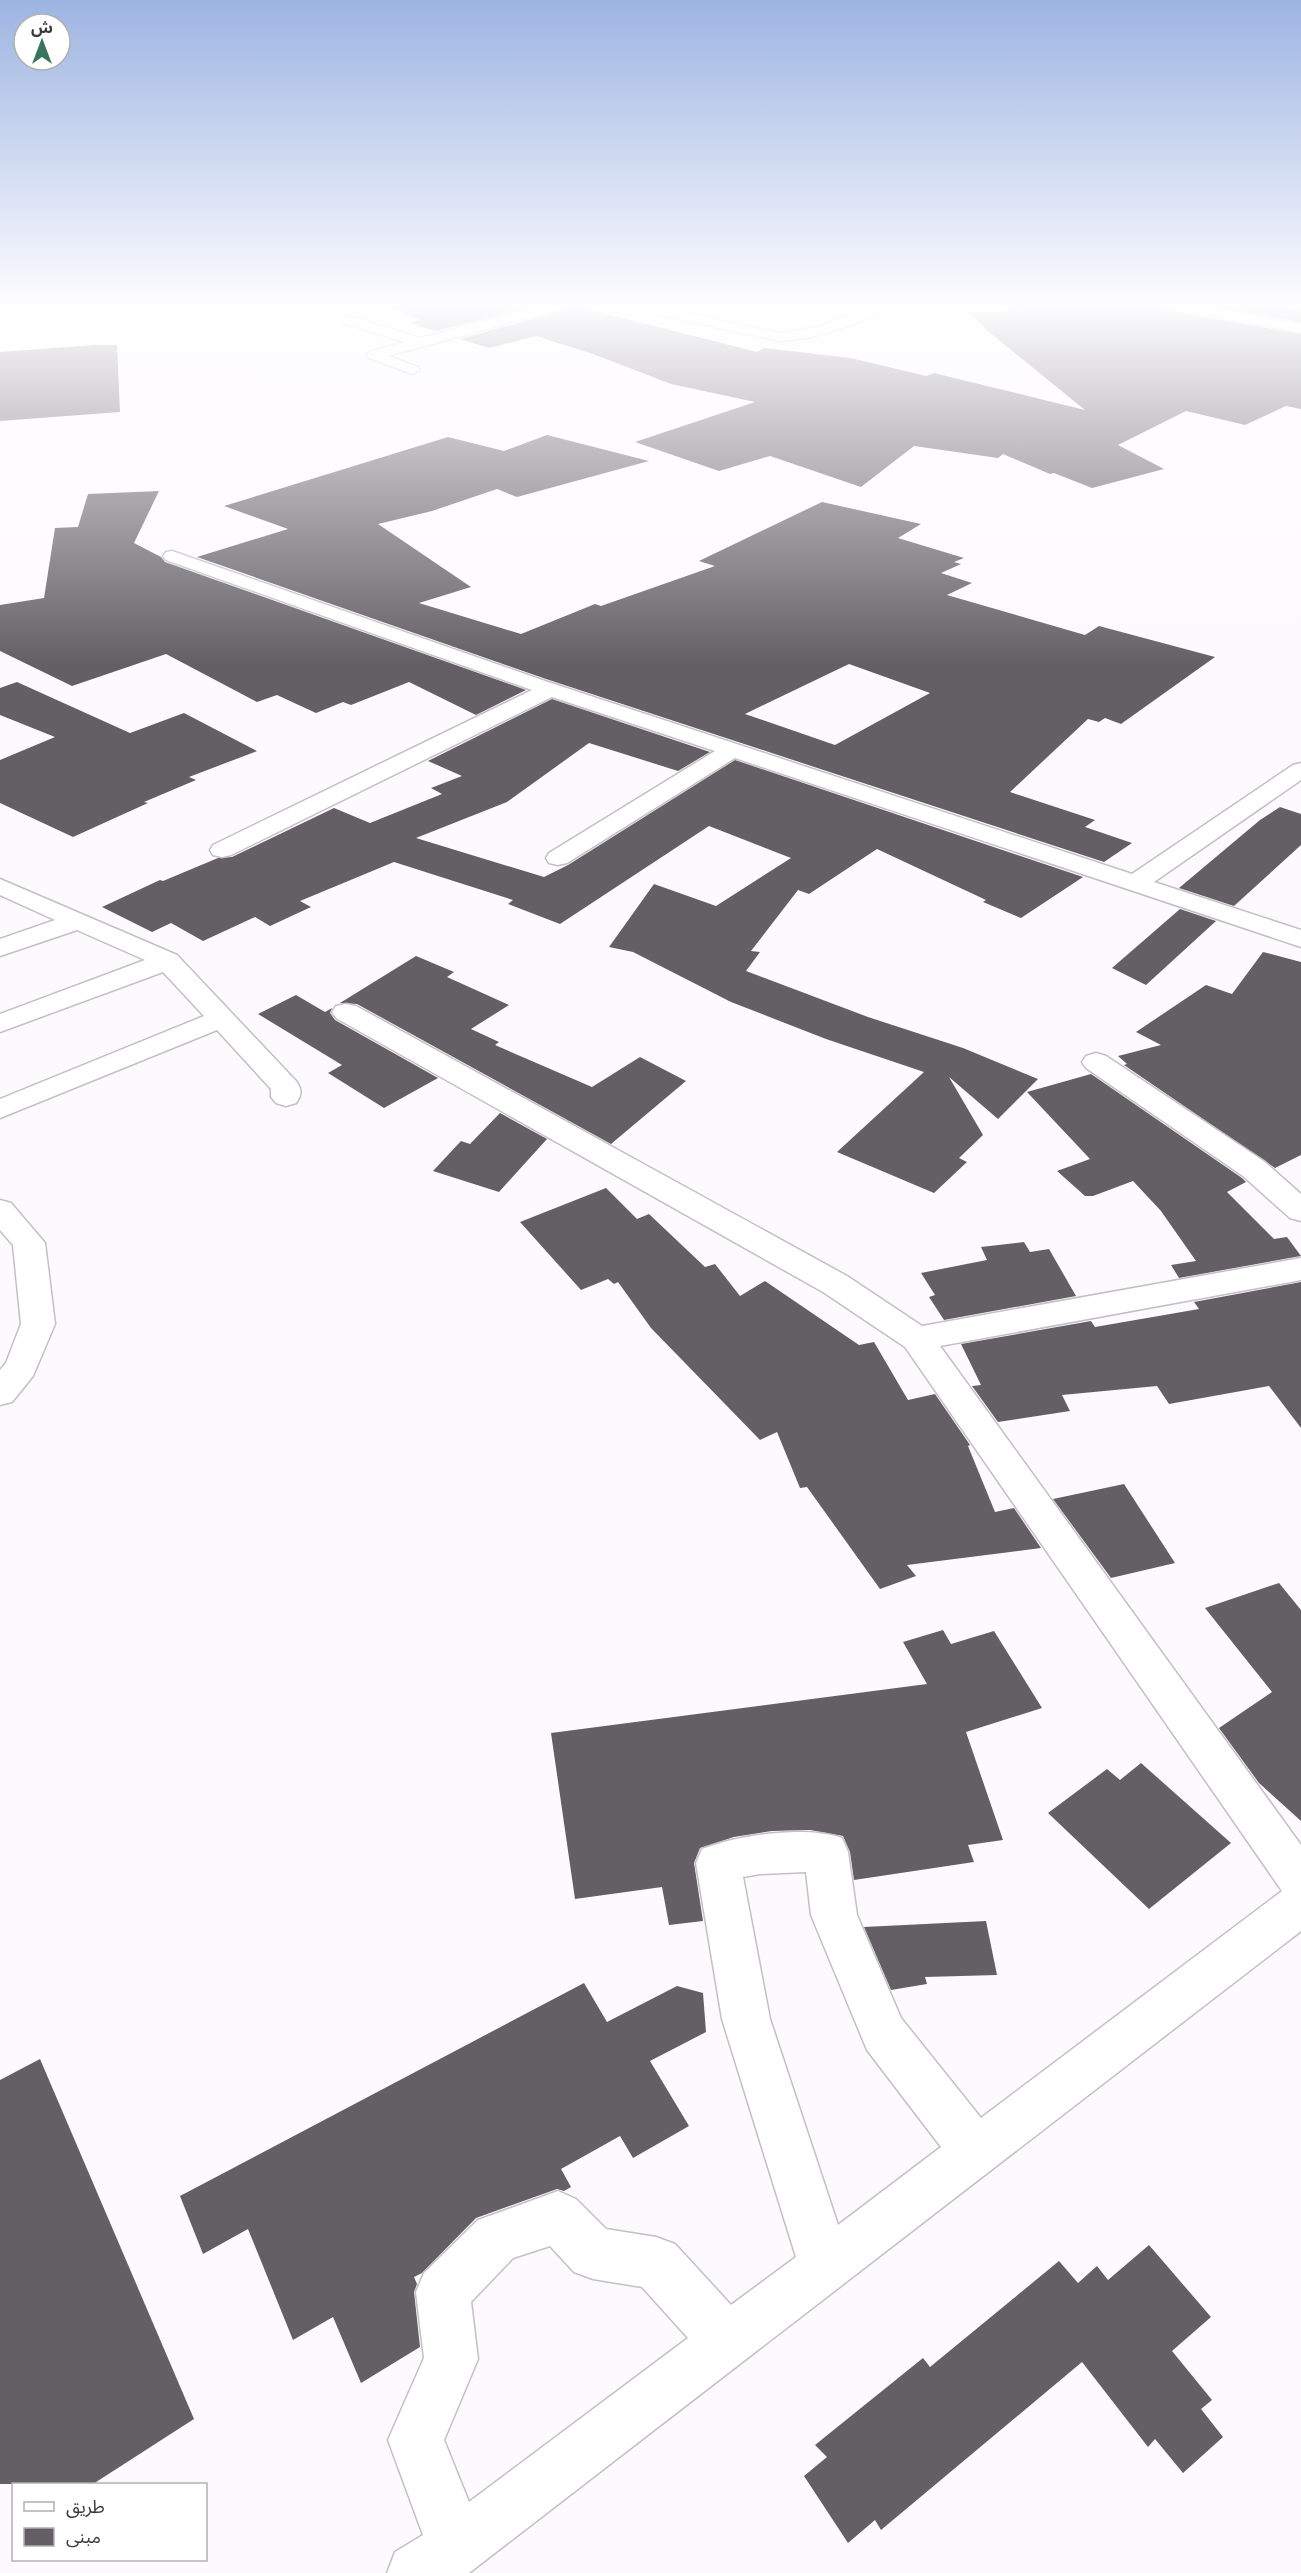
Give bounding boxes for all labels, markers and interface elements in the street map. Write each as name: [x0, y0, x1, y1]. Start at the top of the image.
north arrow: [12, 12, 72, 72]
text: ش: [31, 17, 53, 38]
legend: [12, 2483, 207, 2561]
text: طريق: [66, 2495, 105, 2518]
text: مبنى: [66, 2525, 101, 2548]

